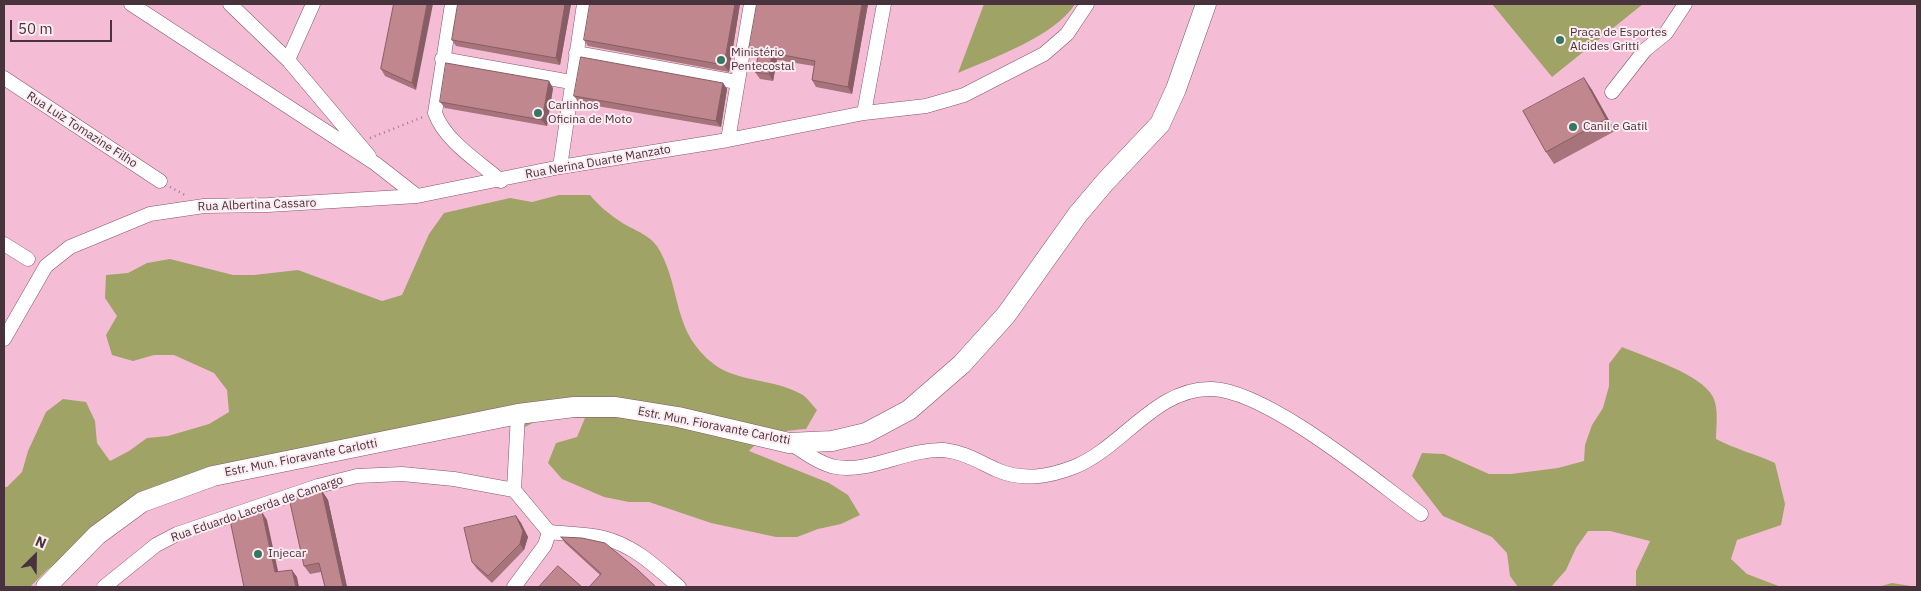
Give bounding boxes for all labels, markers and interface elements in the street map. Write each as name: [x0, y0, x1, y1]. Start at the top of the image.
scale bar: [12, 10, 115, 42]
text: 50 m: [18, 19, 53, 38]
place label: Praça de Esportes Alcides Gritti: [1570, 26, 1667, 54]
marker: Praça de Esportes Alcides Gritti: [1554, 34, 1566, 46]
place label: Ministério Pentecostal: [731, 46, 795, 74]
marker: Ministério Pentecostal: [715, 54, 727, 66]
street label: Rua Luiz Tomazine Filho: [24, 89, 140, 171]
place label: Carlinhos Oficina de Moto: [548, 99, 632, 127]
marker: Carlinhos Oficina de Moto: [532, 107, 544, 119]
place label: Canil e Gatil: [1583, 120, 1647, 134]
marker: Canil e Gatil: [1567, 121, 1579, 133]
street label: Rua Nerina Duarte Manzato: [524, 142, 672, 182]
street label: Rua Albertina Cassaro: [197, 196, 317, 214]
street label: Estr. Mun. Fioravante Carlotti: [636, 404, 792, 448]
street label: Estr. Mun. Fioravante Carlotti: [223, 436, 379, 480]
street label: Rua Eduardo Lacerda de Camargo: [169, 473, 345, 545]
north arrow: [10, 531, 60, 581]
text: N: [33, 532, 49, 552]
place label: Injecar: [268, 547, 306, 561]
marker: Injecar: [252, 548, 264, 560]

